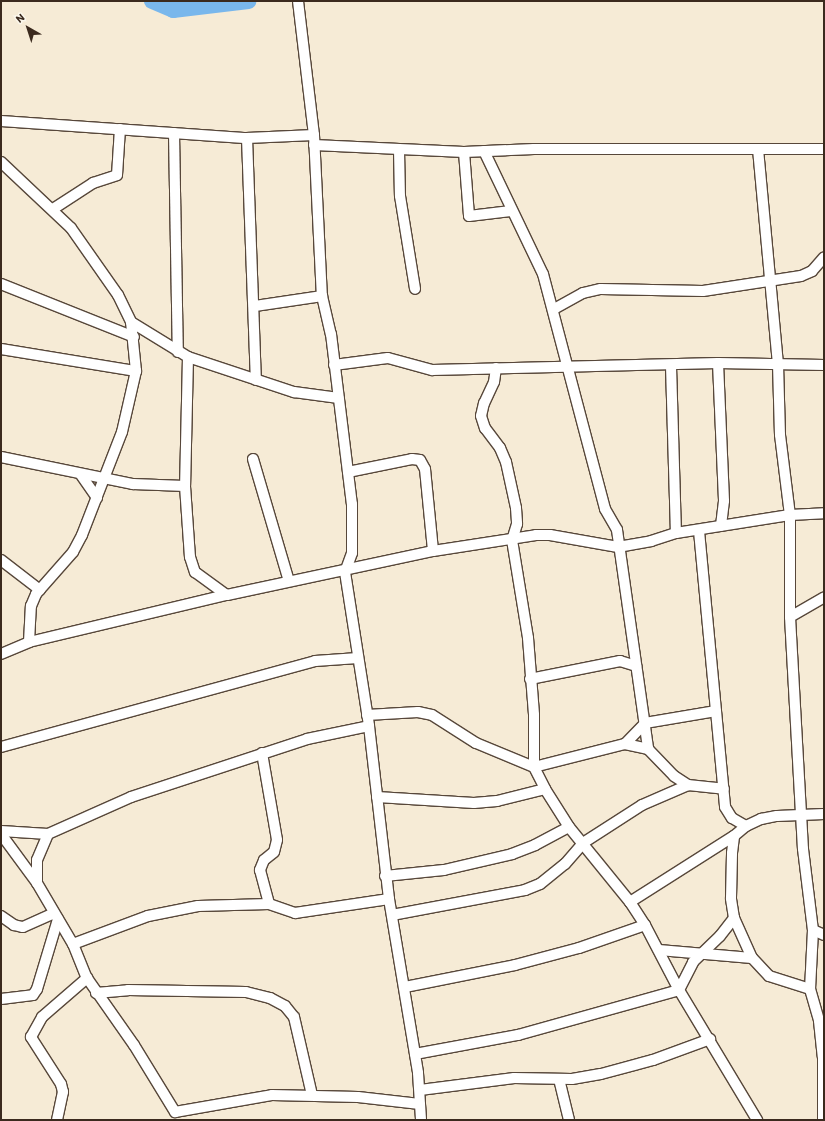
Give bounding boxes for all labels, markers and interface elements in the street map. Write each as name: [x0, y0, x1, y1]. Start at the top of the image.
north arrow: [8, 8, 48, 48]
text: N: [13, 11, 27, 26]

